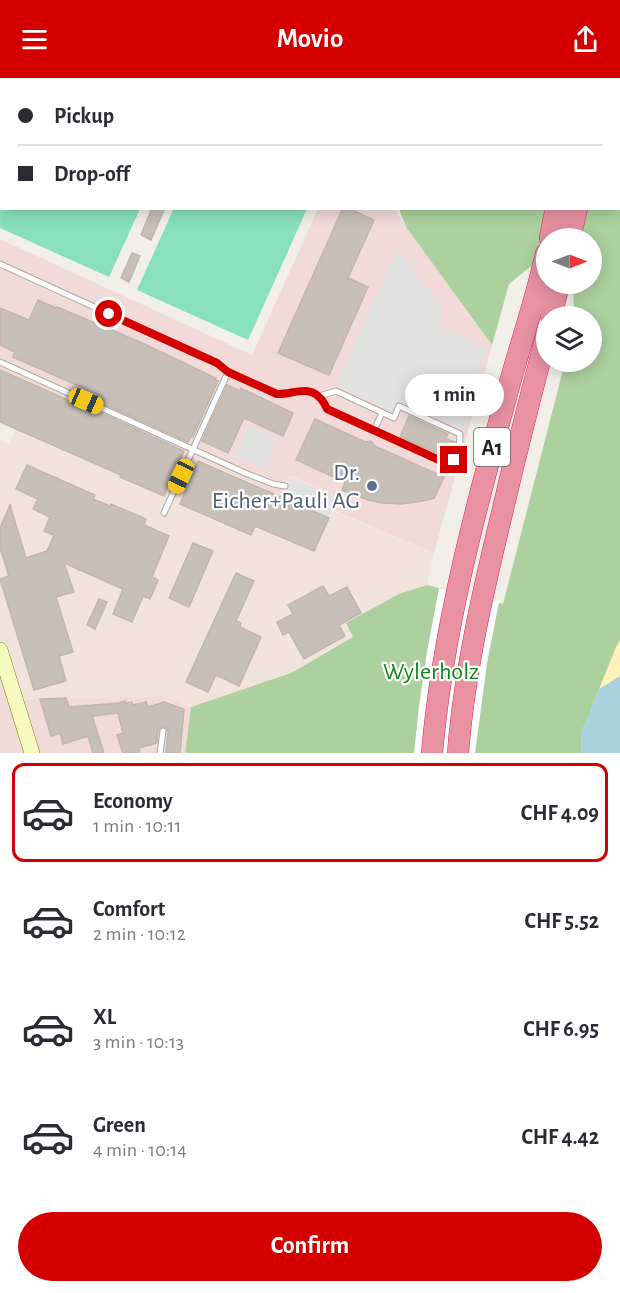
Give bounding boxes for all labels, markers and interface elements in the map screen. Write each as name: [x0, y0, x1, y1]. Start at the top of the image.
icon: menu: [18, 23, 51, 56]
icon: share: [569, 23, 602, 56]
text: Movio: [277, 25, 343, 52]
text: Pickup: [54, 105, 114, 127]
text: Drop-off: [54, 163, 130, 185]
north arrow: [536, 228, 602, 294]
map controls: [536, 228, 602, 372]
route start: [95, 300, 122, 327]
button: layers: [536, 306, 602, 372]
callout: 1 min: [404, 373, 504, 415]
car: [66, 385, 106, 417]
text: 1 min: [433, 385, 476, 405]
road number: A1: [474, 428, 510, 466]
route end: [440, 446, 467, 473]
car: [165, 456, 197, 496]
place label: Dr. Eicher+Pauli AG: [212, 461, 360, 513]
marker: Dr. Eicher+Pauli AG: [365, 479, 379, 493]
park label: Wylerholz: [383, 660, 479, 684]
icon: car: [21, 786, 75, 840]
text: Economy: [93, 790, 173, 812]
text: CHF 4.09: [521, 802, 599, 824]
text: 1 min · 10:11: [93, 816, 181, 836]
icon: car: [21, 894, 75, 948]
text: Comfort: [93, 898, 165, 920]
text: CHF 5.52: [525, 910, 599, 932]
text: 2 min · 10:12: [93, 924, 186, 944]
icon: car: [21, 1002, 75, 1056]
text: XL: [93, 1006, 116, 1028]
text: CHF 6.95: [523, 1018, 599, 1040]
text: 3 min · 10:13: [93, 1032, 184, 1052]
icon: car: [21, 1110, 75, 1164]
text: Green: [93, 1114, 146, 1136]
text: CHF 4.42: [521, 1126, 599, 1148]
text: 4 min · 10:14: [93, 1140, 187, 1160]
button: Confirm: [18, 1212, 602, 1281]

